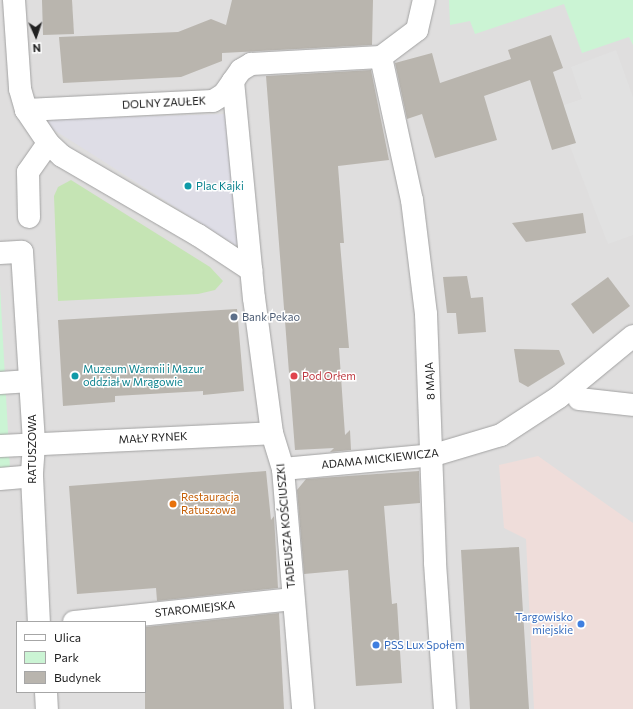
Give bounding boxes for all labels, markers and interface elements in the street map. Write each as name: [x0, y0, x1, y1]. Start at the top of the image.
north arrow: [16, 16, 56, 56]
text: N: [32, 42, 41, 55]
street label: DOLNY ZAUŁEK: [122, 94, 206, 112]
place label: Plac Kajki: [196, 179, 244, 193]
marker: Plac Kajki: [183, 181, 193, 191]
place label: Bank Pekao: [242, 310, 300, 324]
marker: Bank Pekao: [229, 312, 239, 322]
street label: 8 MAJA: [422, 362, 438, 400]
place label: Muzeum Warmii i Mazur oddział w Mrągowie: [83, 363, 204, 389]
place label: Pod Orłem: [302, 369, 356, 383]
marker: Muzeum Warmii i Mazur oddział w Mrągowie: [70, 371, 80, 381]
marker: Pod Orłem: [289, 371, 299, 381]
street label: RATUSZOWA: [25, 414, 39, 484]
street label: MAŁY RYNEK: [118, 430, 188, 446]
street label: ADAMA MICKIEWICZA: [321, 446, 439, 472]
street label: TADEUSZA KOŚCIUSZKI: [274, 463, 298, 589]
place label: Restauracja Ratuszowa: [181, 491, 239, 517]
marker: Restauracja Ratuszowa: [168, 499, 178, 509]
street label: STAROMIEJSKA: [154, 598, 236, 620]
place label: Targowisko miejskie: [516, 611, 573, 637]
marker: Targowisko miejskie: [576, 619, 586, 629]
legend: [16, 621, 146, 693]
text: Ulica: [54, 630, 81, 644]
place label: PSS Lux Społem: [384, 638, 465, 652]
marker: PSS Lux Społem: [371, 640, 381, 650]
text: Park: [54, 650, 79, 664]
text: Budynek: [54, 670, 101, 684]

